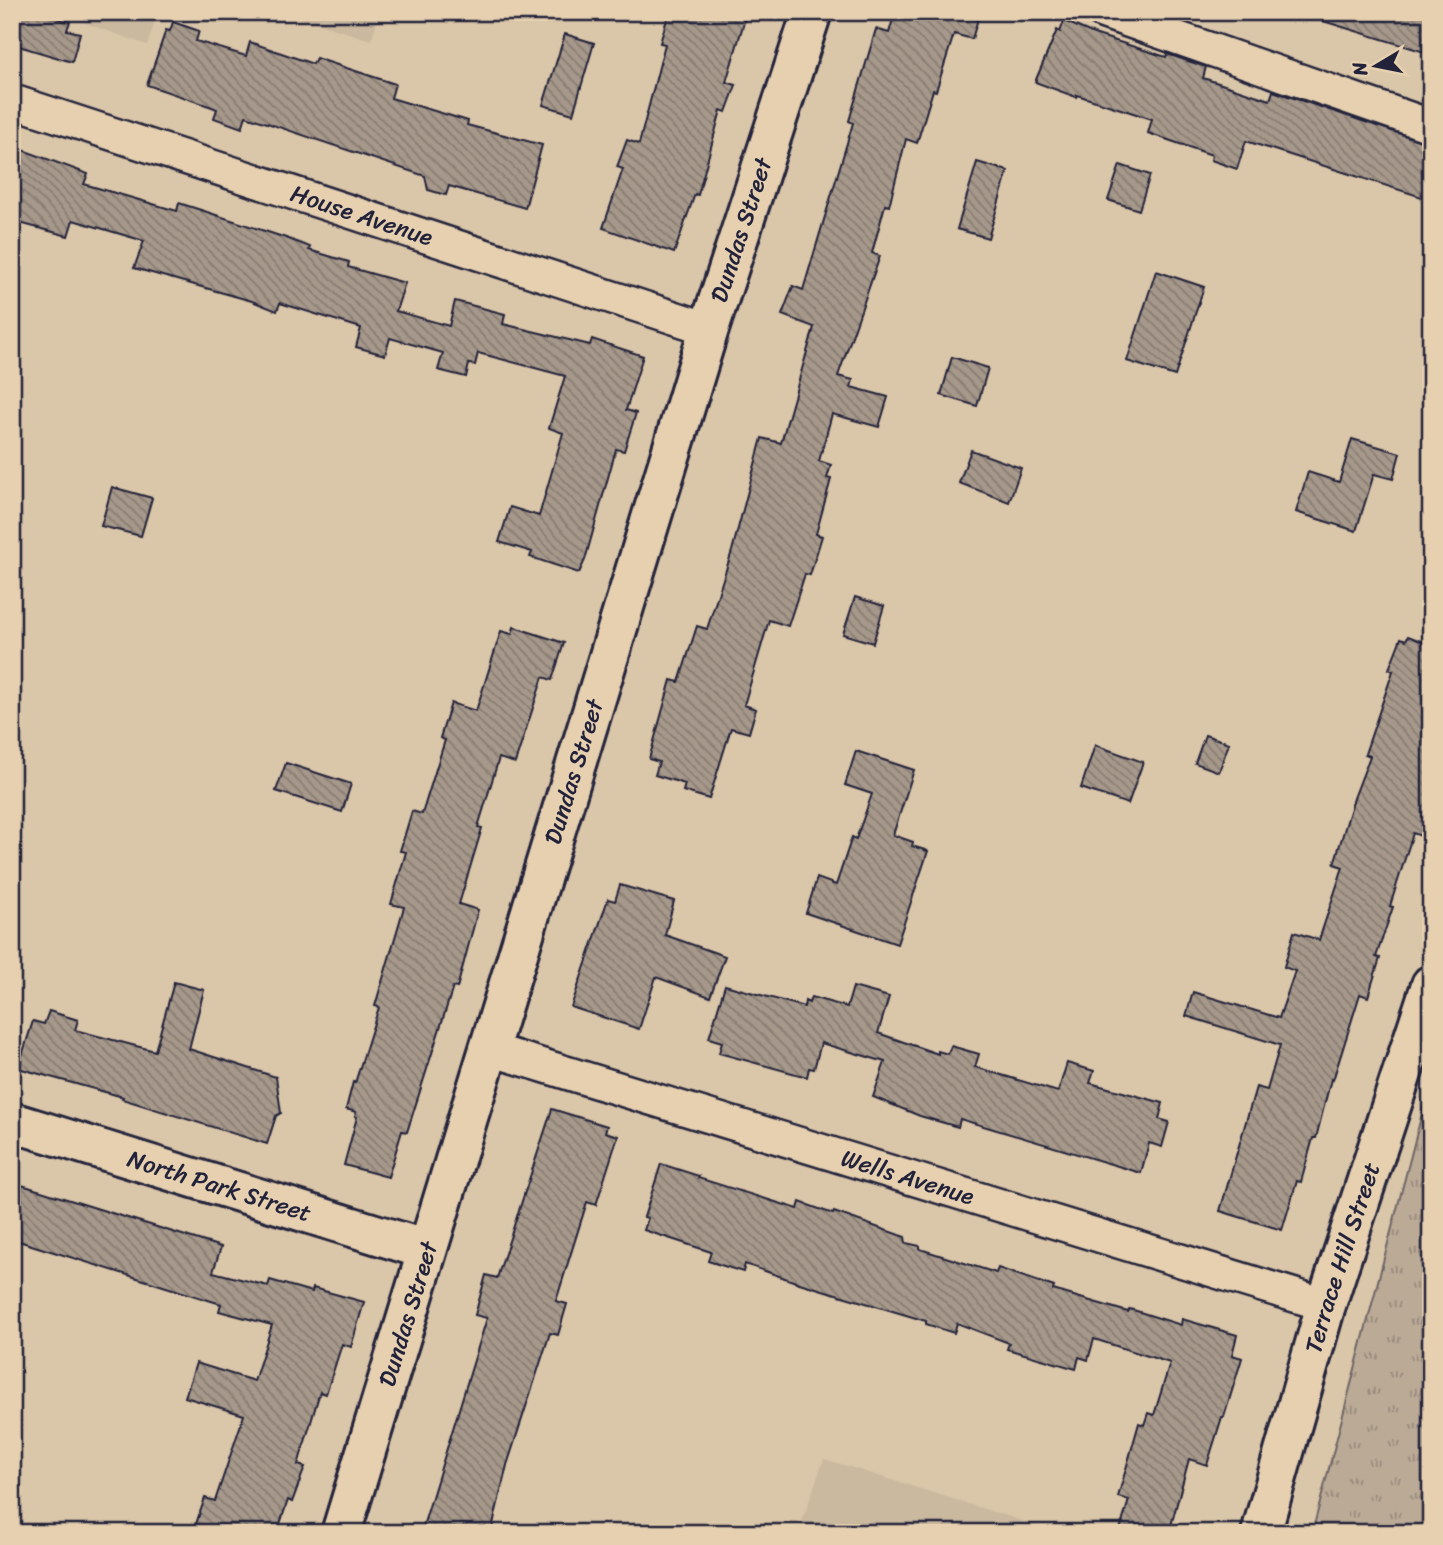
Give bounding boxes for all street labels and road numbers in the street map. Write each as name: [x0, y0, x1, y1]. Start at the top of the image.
street label: Dundas Street: [698, 151, 785, 308]
street label: House Avenue: [285, 172, 439, 258]
street label: Dundas Street: [532, 693, 616, 850]
street label: Wells Avenue: [836, 1137, 980, 1217]
street label: North Park Street: [122, 1138, 317, 1234]
street label: Terrace Hill Street: [1292, 1157, 1392, 1358]
street label: Dundas Street: [366, 1235, 450, 1392]

